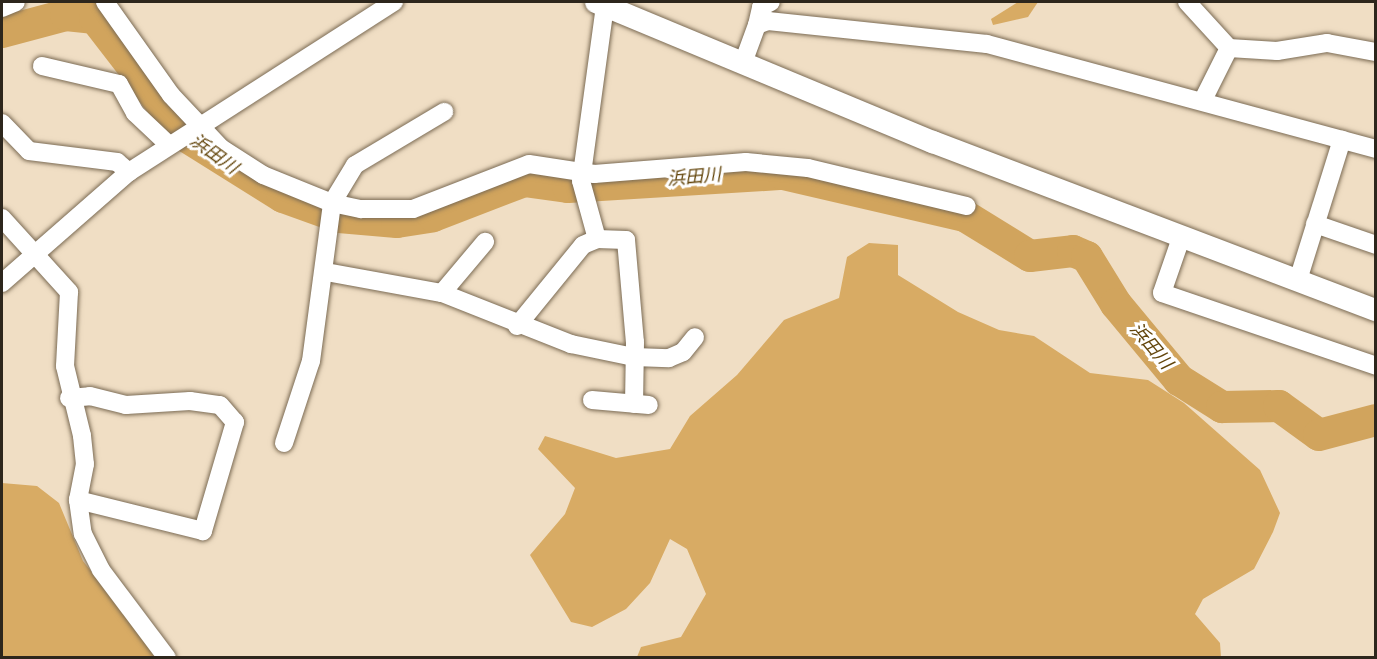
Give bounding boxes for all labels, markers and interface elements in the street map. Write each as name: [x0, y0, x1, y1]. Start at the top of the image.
water label: 浜田川: [186, 129, 242, 179]
water label: 浜田川: [666, 164, 722, 190]
water label: 浜田川: [1125, 318, 1177, 374]

